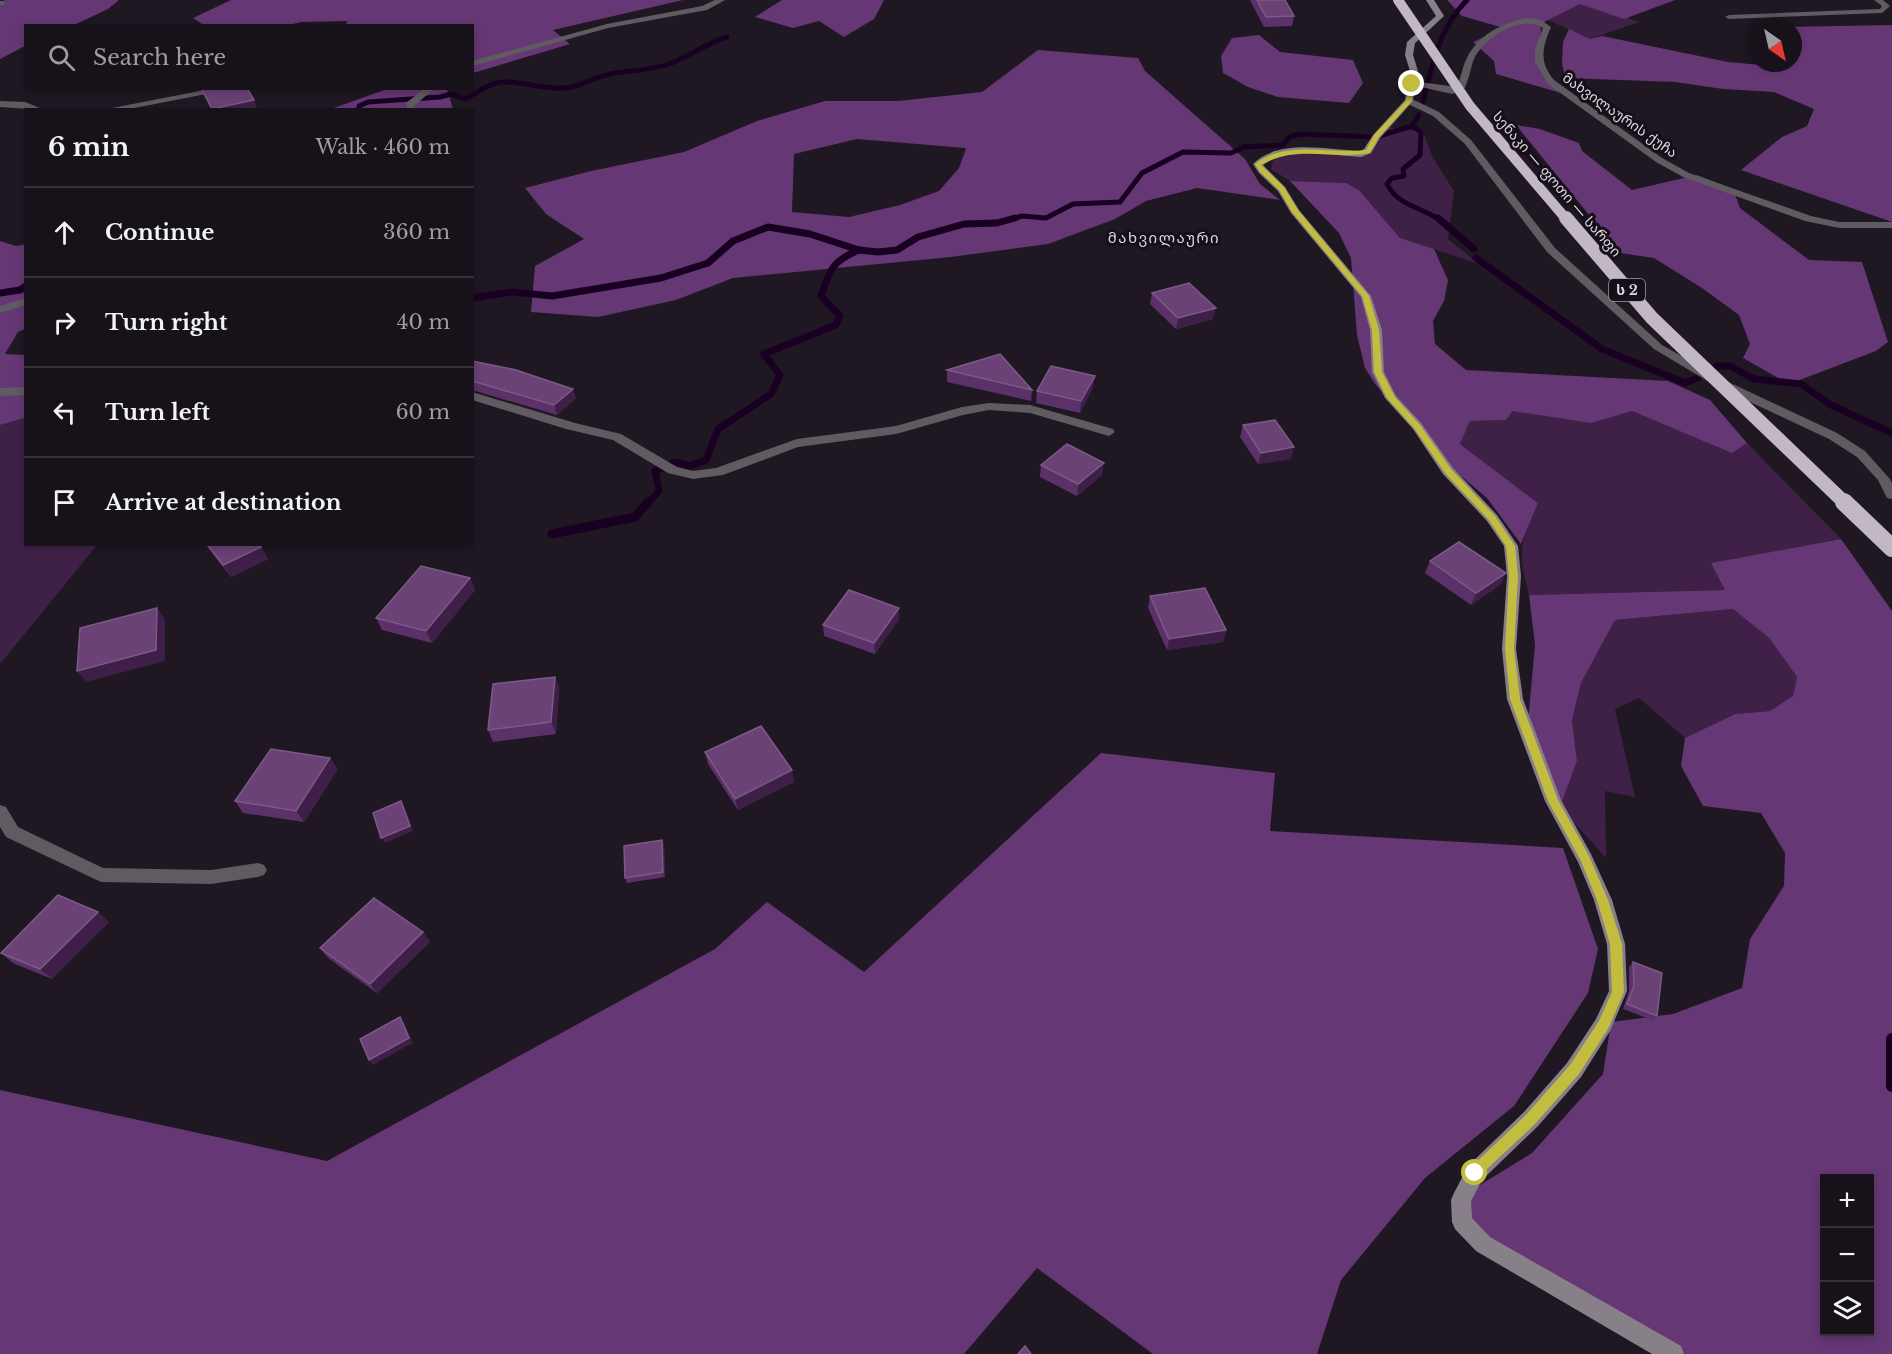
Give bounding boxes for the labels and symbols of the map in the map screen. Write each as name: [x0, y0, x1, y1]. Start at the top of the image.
north arrow: [1748, 18, 1802, 72]
street label: მახვილაურის ქუჩა: [1559, 69, 1681, 161]
route end: [1398, 70, 1424, 96]
street label: სენაკი — ფოთი — სარფი: [1489, 108, 1625, 260]
district label: მახვილაური: [1108, 228, 1220, 247]
road number: ს 2: [1609, 279, 1645, 301]
route start: [1461, 1159, 1487, 1185]

